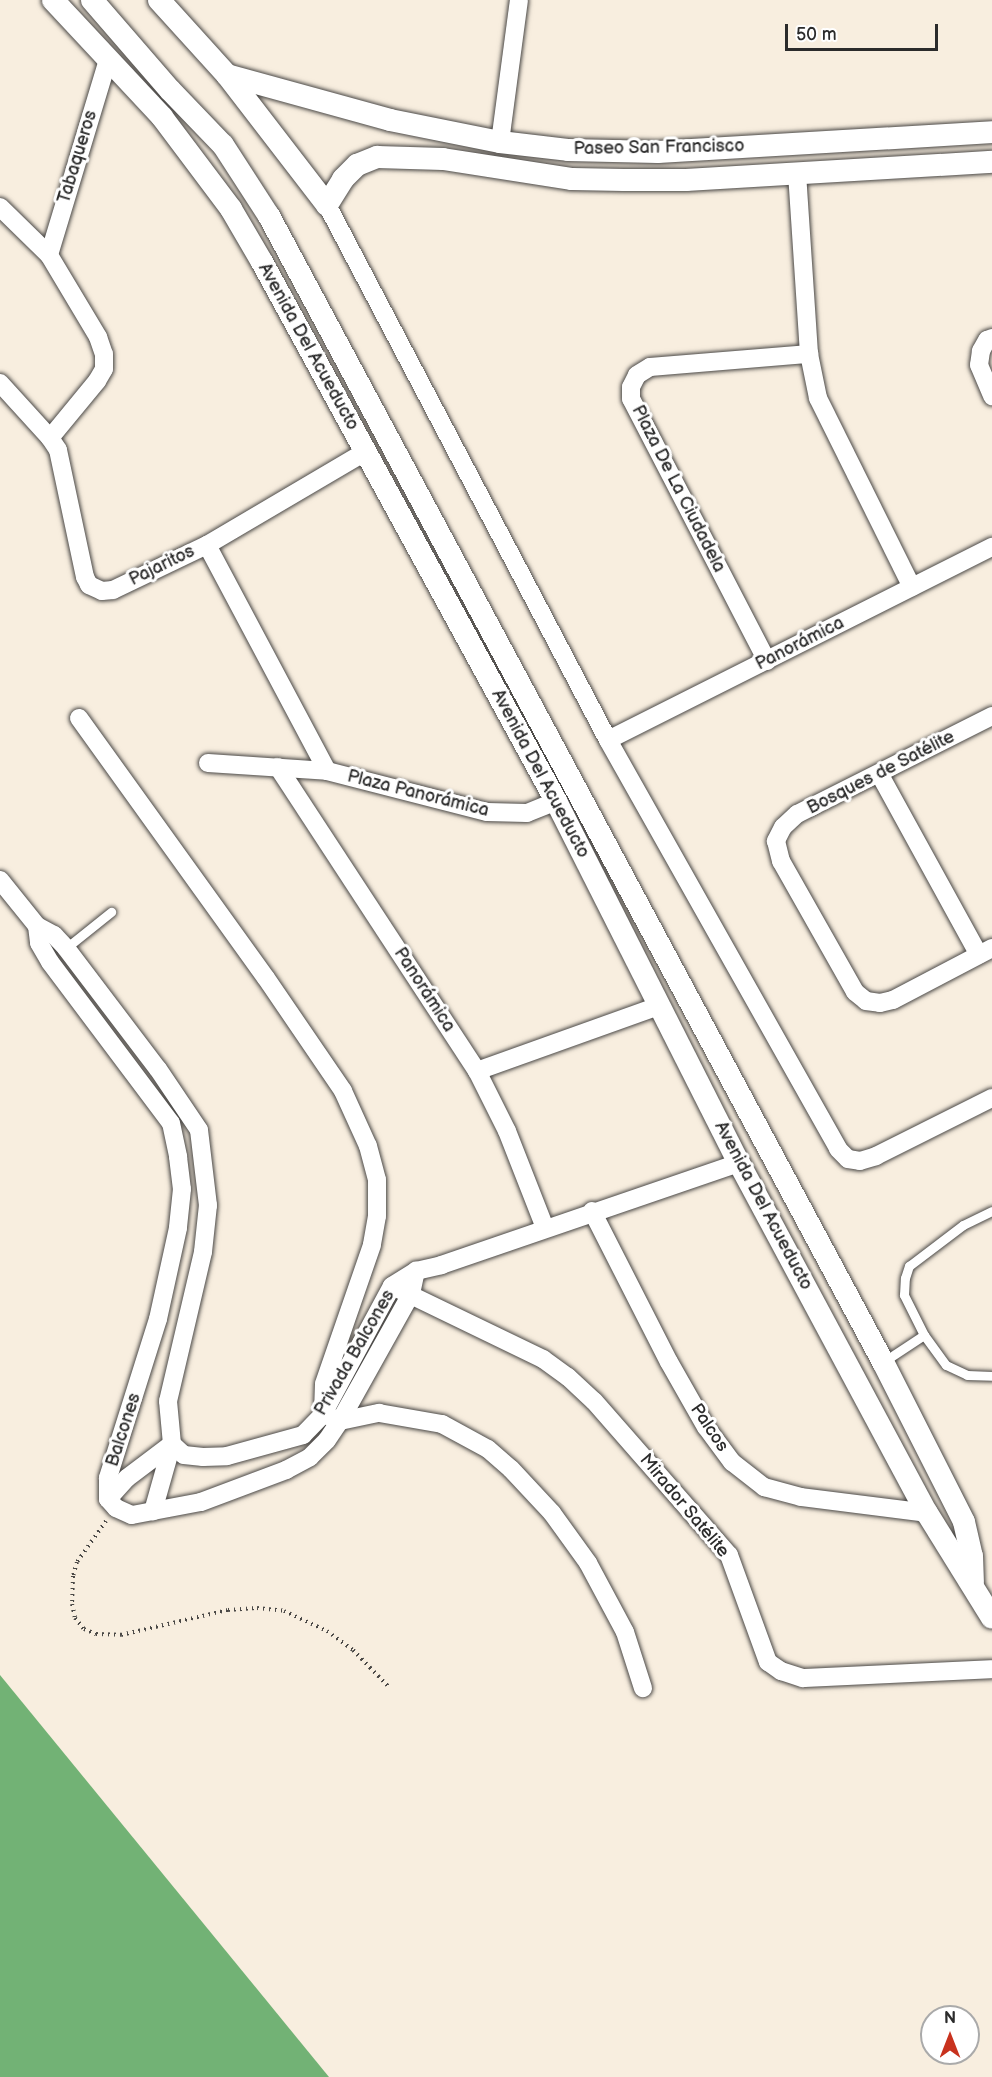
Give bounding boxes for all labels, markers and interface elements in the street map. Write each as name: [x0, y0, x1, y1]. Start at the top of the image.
scale bar: [788, 12, 941, 50]
text: 50 m: [796, 24, 837, 45]
street label: Tabaqueros: [54, 108, 102, 206]
street label: Paseo San Francisco: [573, 136, 745, 160]
street label: Avenida Del Acueducto: [253, 260, 363, 434]
street label: Plaza De La Ciudadela: [626, 402, 730, 576]
street label: Pajaritos: [126, 541, 198, 591]
street label: Panorámica: [752, 613, 848, 675]
street label: Avenida Del Acueducto: [486, 686, 594, 862]
street label: Bosques de Satélite: [803, 726, 959, 820]
street label: Plaza Panorámica: [345, 766, 491, 822]
street label: Panorámica: [389, 944, 459, 1036]
street label: Avenida Del Acueducto: [709, 1118, 817, 1294]
street label: Privada Balcones: [310, 1286, 400, 1420]
street label: Balcones: [102, 1391, 146, 1469]
street label: Palcos: [685, 1400, 733, 1456]
street label: Mirador Satélite: [634, 1450, 734, 1562]
north arrow: [920, 2005, 980, 2065]
text: N: [944, 2009, 956, 2028]

